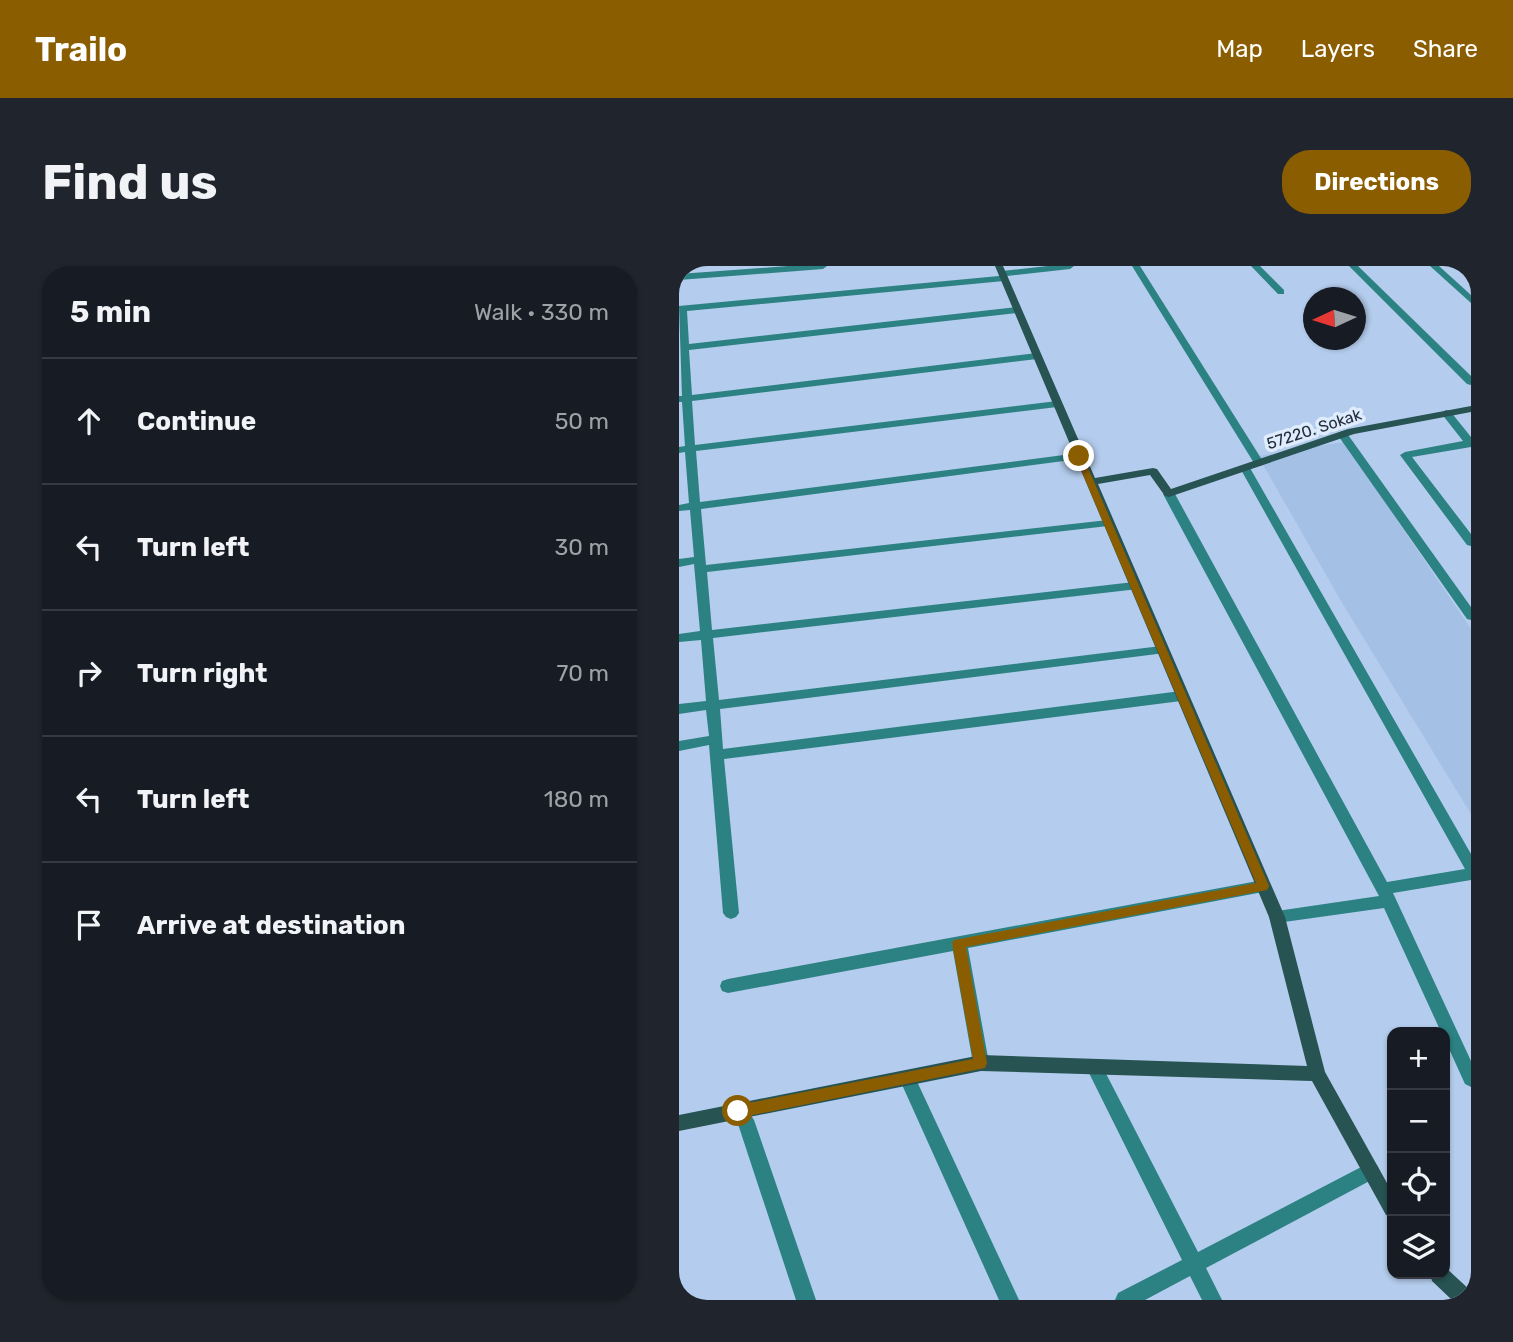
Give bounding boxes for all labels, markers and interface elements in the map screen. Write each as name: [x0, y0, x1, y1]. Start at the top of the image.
text: Trailo: [35, 30, 127, 69]
text: Map: [1216, 35, 1263, 63]
text: Layers: [1301, 35, 1375, 63]
text: Share: [1413, 35, 1478, 63]
button: Directions: [1282, 150, 1471, 214]
text: Find us: [42, 153, 218, 211]
north arrow: [1303, 287, 1366, 350]
text: 5 min: [70, 294, 151, 330]
text: Walk · 330 m: [474, 298, 609, 326]
icon: ahead: [70, 402, 108, 440]
street label: 57220. Sokak: [1264, 404, 1365, 453]
text: Continue: [137, 406, 256, 437]
text: 50 m: [555, 407, 609, 435]
route end: [1063, 440, 1094, 471]
icon: left: [70, 528, 108, 566]
text: Turn left: [137, 532, 249, 563]
text: 30 m: [554, 533, 609, 561]
icon: right: [70, 654, 108, 692]
text: Turn right: [137, 658, 267, 689]
text: 70 m: [557, 659, 609, 687]
icon: left: [70, 780, 108, 818]
text: Turn left: [137, 784, 249, 815]
text: 180 m: [544, 785, 609, 813]
icon: arrive: [70, 906, 108, 944]
text: Arrive at destination: [137, 910, 405, 941]
map controls: [1387, 1027, 1450, 1279]
button: +: [1387, 1027, 1450, 1090]
button: −: [1387, 1090, 1450, 1153]
route start: [722, 1095, 753, 1126]
button: locate: [1387, 1153, 1450, 1216]
button: layers: [1387, 1216, 1450, 1279]

